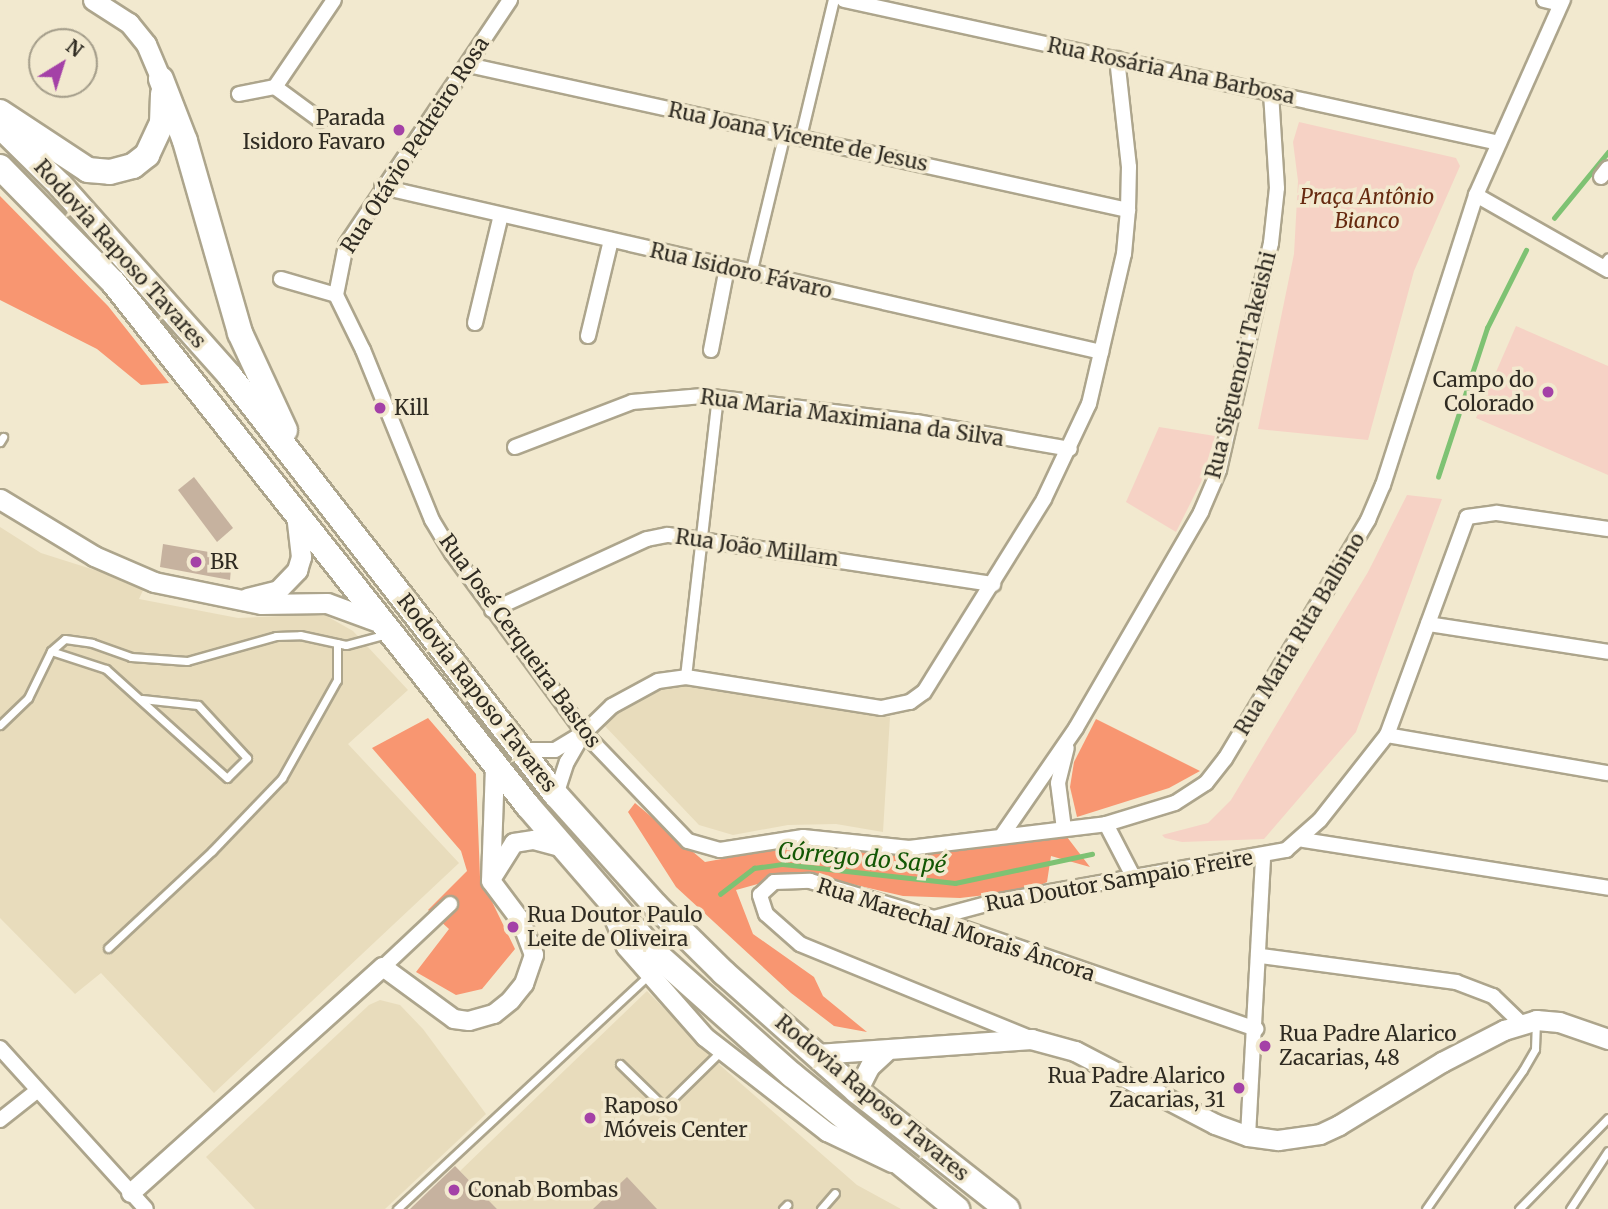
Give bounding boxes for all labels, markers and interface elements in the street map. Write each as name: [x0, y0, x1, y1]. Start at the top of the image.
north arrow: [28, 28, 98, 98]
street label: Rua Otávio Pedreiro Rosa: [336, 32, 494, 258]
street label: Rua Rosária Ana Barbosa: [1045, 32, 1297, 110]
text: N: [61, 34, 88, 62]
street label: Rua Joana Vicente de Jesus: [666, 97, 930, 177]
place label: Parada Isidoro Favaro: [243, 105, 385, 155]
marker: Parada Isidoro Favaro: [391, 122, 407, 138]
street label: Rodovia Raposo Tavares: [29, 155, 211, 353]
park label: Praça Antônio Bianco: [1300, 184, 1434, 234]
street label: Rua Isidoro Fávaro: [647, 238, 835, 304]
street label: Rua Siguenori Takeishi: [1201, 249, 1281, 481]
place label: Campo do Colorado: [1433, 367, 1534, 417]
street label: Rua Maria Maximiana da Silva: [699, 384, 1005, 452]
marker: Campo do Colorado: [1540, 384, 1556, 400]
place label: Kill: [394, 395, 429, 421]
marker: Kill: [372, 400, 388, 416]
street label: Rua João Millam: [674, 524, 840, 572]
street label: Rua Maria Rita Balbino: [1230, 528, 1370, 740]
street label: Rua José Cerqueira Bastos: [434, 529, 606, 753]
place label: BR: [210, 549, 238, 575]
marker: BR: [188, 554, 204, 570]
street label: Rodovia Raposo Tavares: [392, 589, 562, 797]
water label: Córrego do Sapé: [776, 837, 948, 879]
street label: Rua Doutor Sampaio Freire: [983, 845, 1255, 917]
street label: Rua Marechal Morais Âncora: [814, 873, 1098, 987]
place label: Rua Doutor Paulo Leite de Oliveira: [527, 902, 702, 952]
marker: Rua Doutor Paulo Leite de Oliveira: [505, 919, 521, 935]
street label: Rodovia Raposo Tavares: [770, 1010, 974, 1186]
place label: Rua Padre Alarico Zacarias, 48: [1279, 1021, 1457, 1071]
marker: Rua Padre Alarico Zacarias, 48: [1257, 1038, 1273, 1054]
place label: Rua Padre Alarico Zacarias, 31: [1047, 1063, 1225, 1113]
marker: Rua Padre Alarico Zacarias, 31: [1231, 1080, 1247, 1096]
place label: Raposo Móveis Center: [604, 1093, 748, 1143]
marker: Raposo Móveis Center: [582, 1110, 598, 1126]
place label: Conab Bombas: [468, 1177, 618, 1203]
marker: Conab Bombas: [446, 1182, 462, 1198]

